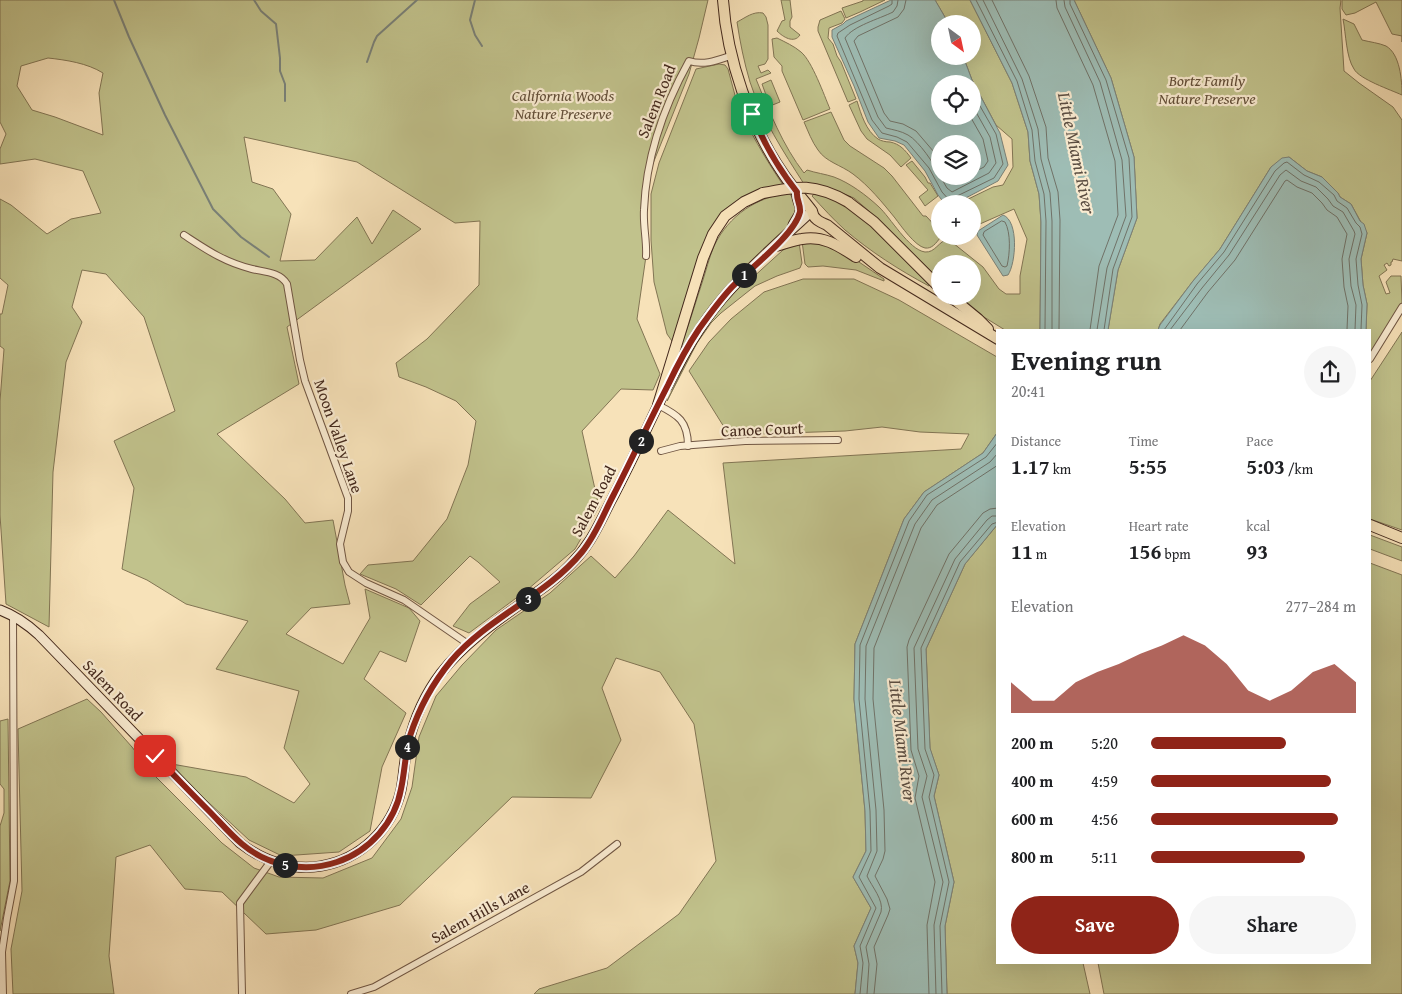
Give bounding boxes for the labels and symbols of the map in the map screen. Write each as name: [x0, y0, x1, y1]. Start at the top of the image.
north arrow: [931, 15, 981, 65]
street label: Salem Road: [630, 60, 682, 141]
park label: Bortz Family Nature Preserve: [1157, 68, 1256, 110]
park label: California Woods Nature Preserve: [512, 83, 615, 125]
water label: Little Miami River: [1051, 89, 1103, 218]
pin: [731, 93, 773, 135]
pin: 1: [732, 262, 756, 288]
street label: Moon Valley Lane: [308, 376, 370, 496]
street label: Canoe Court: [721, 416, 804, 442]
pin: 2: [628, 428, 654, 454]
street label: Salem Road: [564, 461, 622, 541]
pin: 3: [516, 586, 540, 612]
street label: Salem Road: [77, 654, 149, 727]
water label: Little Miami River: [882, 677, 924, 805]
pin: 4: [394, 734, 420, 760]
pin: [134, 735, 176, 777]
pin: 5: [272, 852, 298, 878]
street label: Salem Hills Lane: [426, 875, 534, 949]

